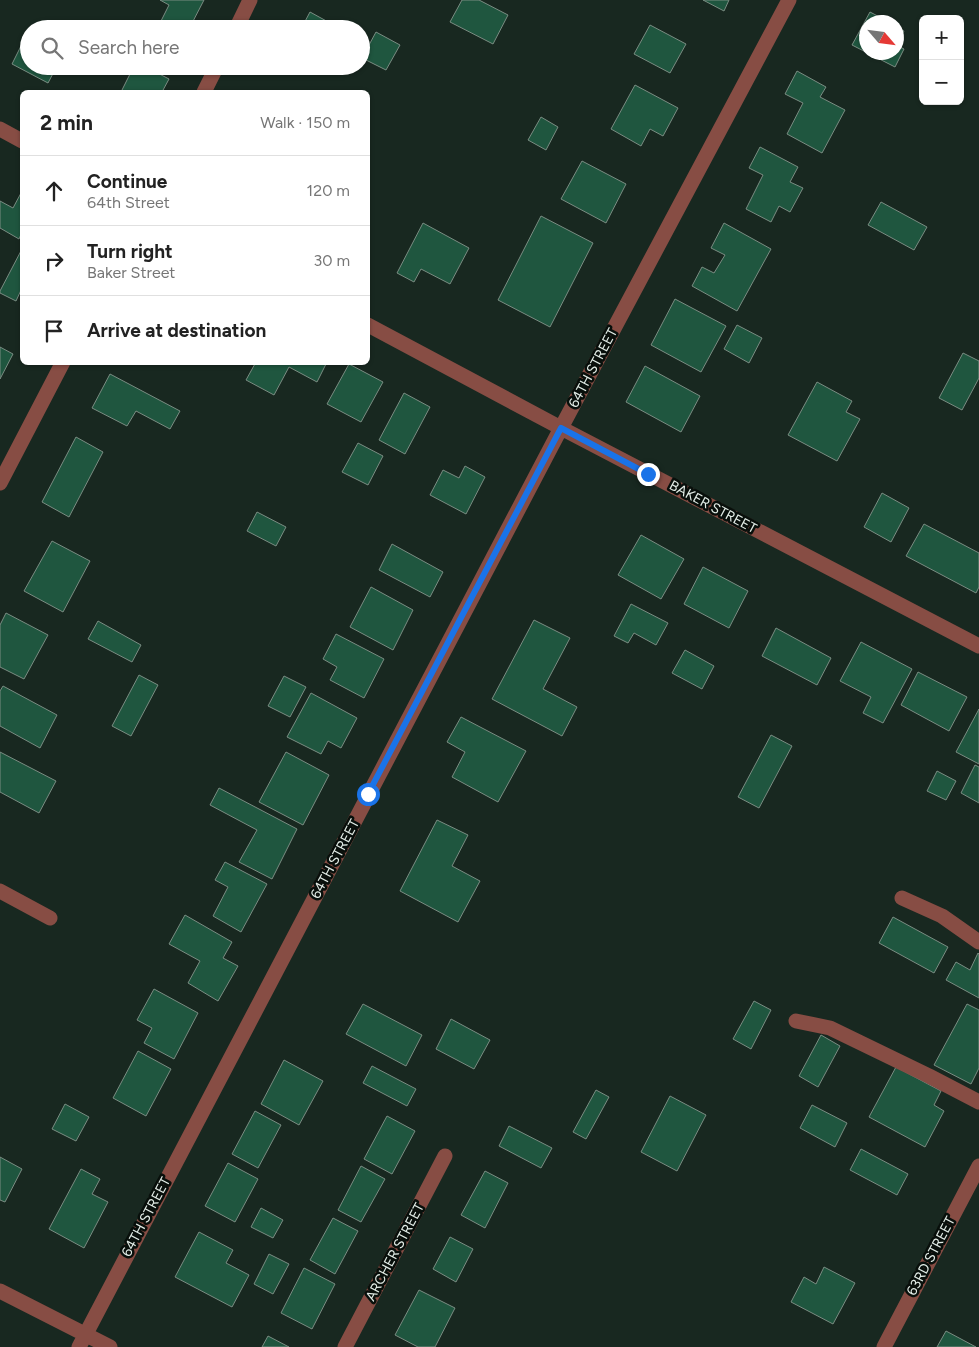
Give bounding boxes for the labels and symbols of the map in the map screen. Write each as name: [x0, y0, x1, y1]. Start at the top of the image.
north arrow: [859, 15, 904, 60]
street label: 64TH STREET: [565, 325, 621, 411]
route end: [637, 463, 660, 486]
street label: BAKER STREET: [666, 477, 760, 537]
route start: [357, 783, 380, 806]
street label: 64TH STREET: [307, 816, 363, 902]
street label: 64TH STREET: [118, 1174, 174, 1260]
street label: ARCHER STREET: [362, 1200, 428, 1304]
street label: 63RD STREET: [903, 1213, 959, 1298]

